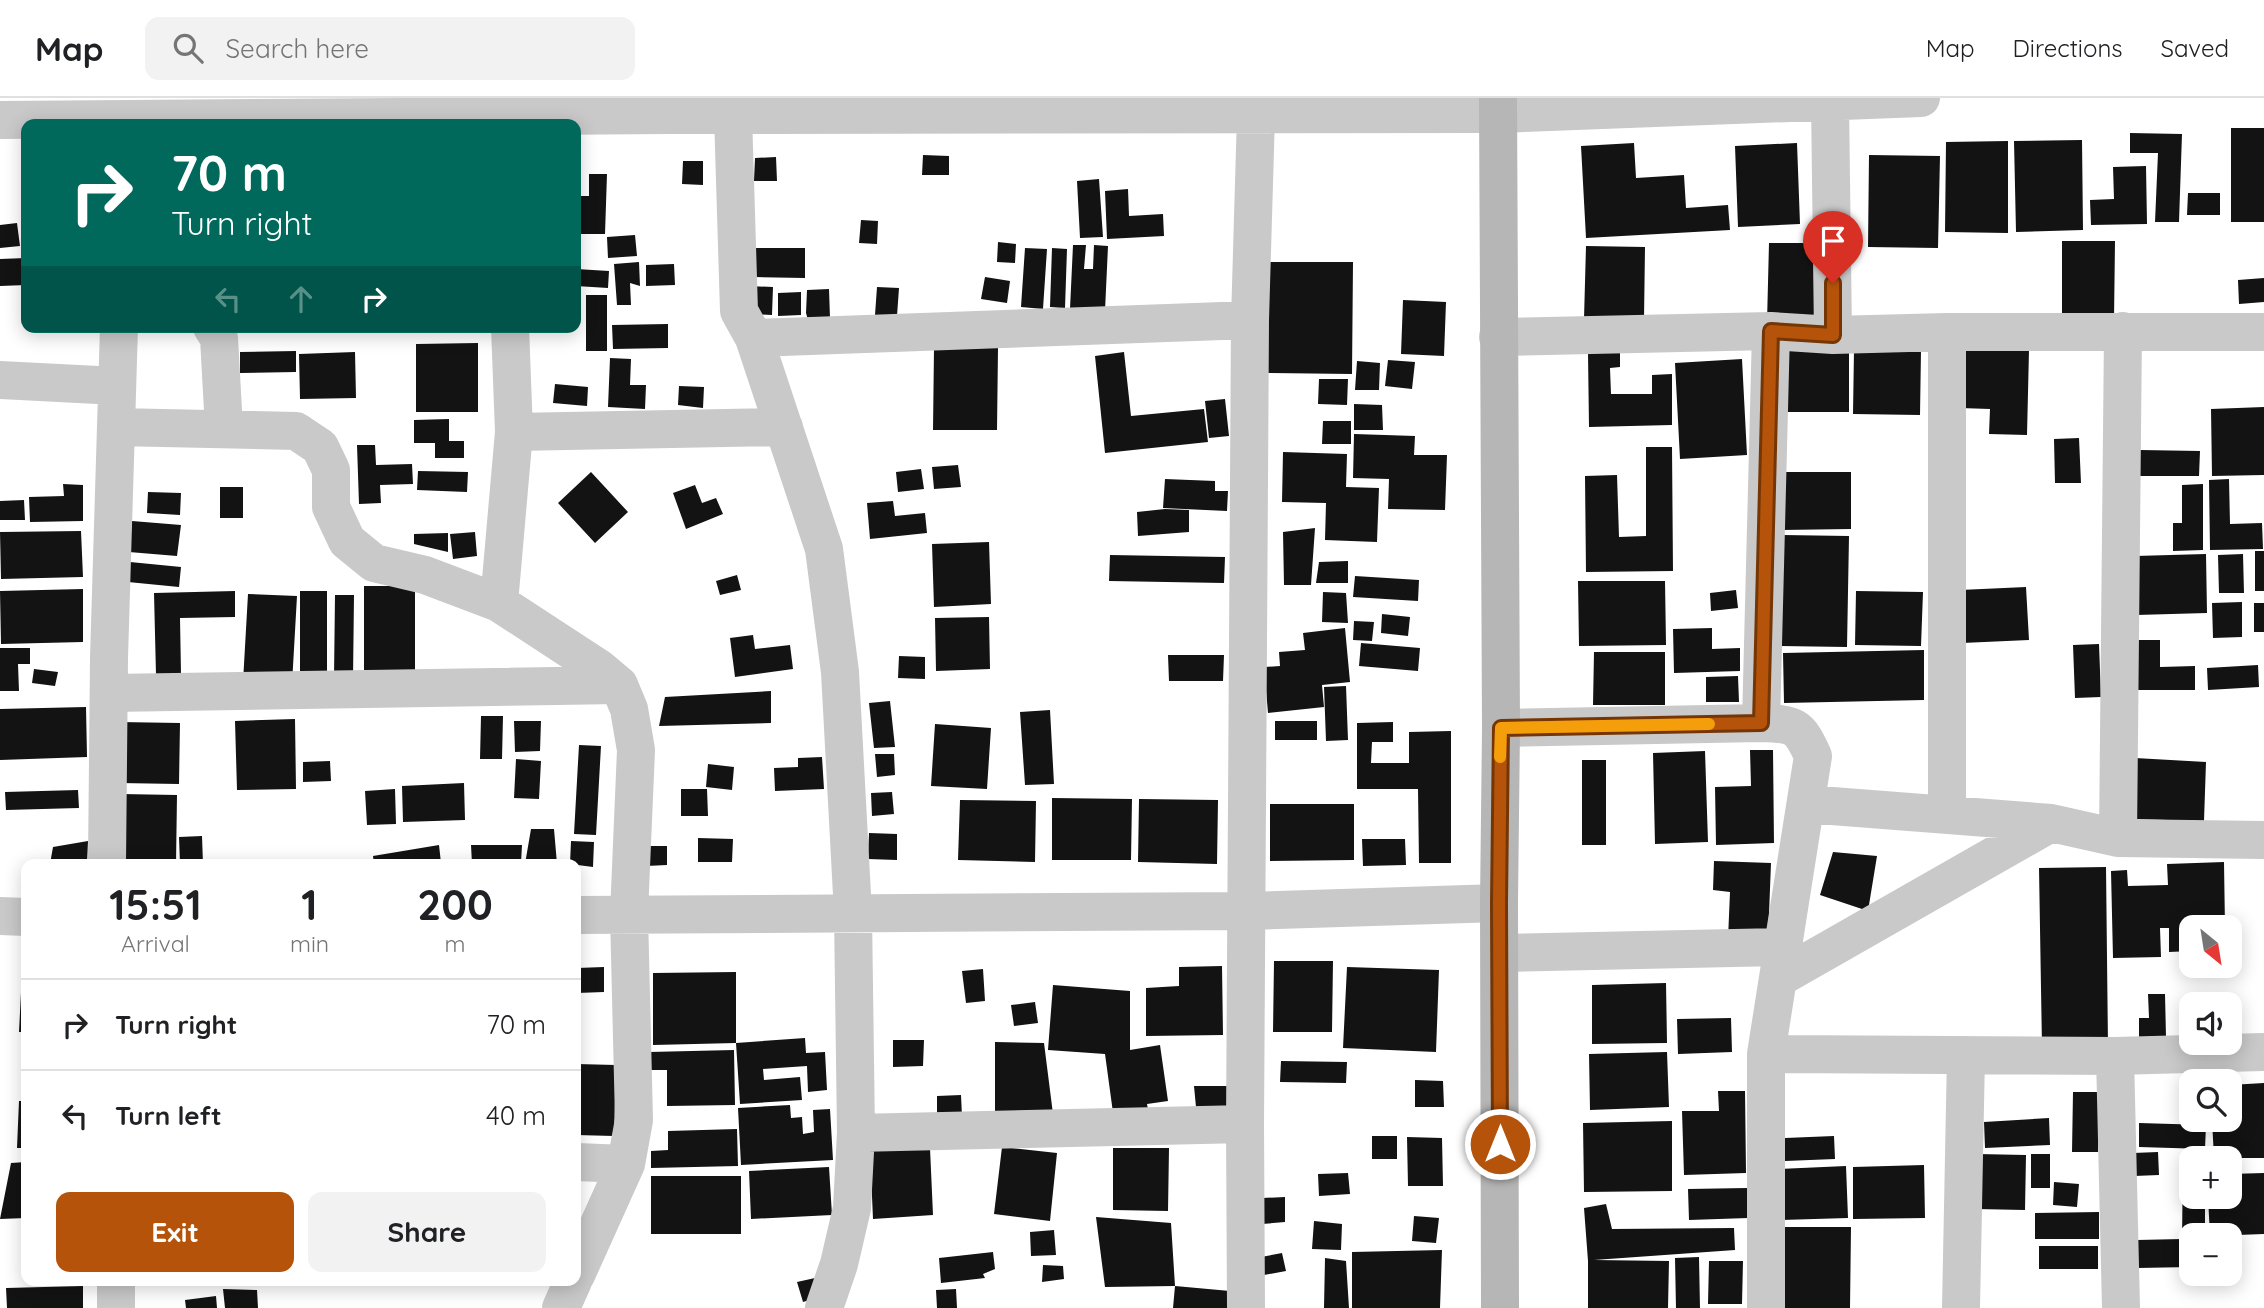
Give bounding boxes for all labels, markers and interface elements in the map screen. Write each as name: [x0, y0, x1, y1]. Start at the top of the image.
search box: [145, 17, 635, 80]
text: Map: [35, 28, 103, 69]
icon: search: [169, 29, 207, 67]
text: Search here: [225, 32, 369, 65]
text: Map: [1926, 33, 1975, 63]
text: Directions: [2013, 33, 2123, 63]
text: Saved: [2161, 33, 2229, 63]
text: 70 m: [171, 142, 287, 203]
icon: right: [56, 147, 147, 238]
text: Turn right: [171, 203, 312, 243]
pin: [1803, 211, 1863, 283]
icon: arrive: [1814, 222, 1852, 260]
icon: left: [209, 280, 247, 318]
icon: ahead: [282, 280, 320, 318]
icon: right: [355, 280, 393, 318]
text: 15:51: [109, 878, 202, 931]
text: 1: [301, 878, 318, 931]
text: 200: [417, 878, 493, 931]
north arrow: [2179, 915, 2242, 978]
map controls: [2179, 915, 2242, 1286]
text: Arrival: [121, 929, 190, 958]
text: min: [290, 929, 329, 958]
text: m: [445, 929, 466, 958]
button: sound: [2179, 992, 2242, 1055]
icon: right: [56, 1006, 94, 1044]
text: Turn right: [115, 1008, 237, 1041]
text: 70 m: [486, 1008, 546, 1041]
button: search: [2179, 1069, 2242, 1132]
icon: left: [56, 1097, 94, 1135]
text: Turn left: [115, 1099, 222, 1132]
text: 40 m: [486, 1099, 546, 1132]
position arrow: [1463, 1107, 1537, 1181]
button: +: [2179, 1146, 2242, 1209]
button: Exit: [56, 1192, 294, 1272]
button: Share: [308, 1192, 546, 1272]
button: −: [2179, 1223, 2242, 1286]

